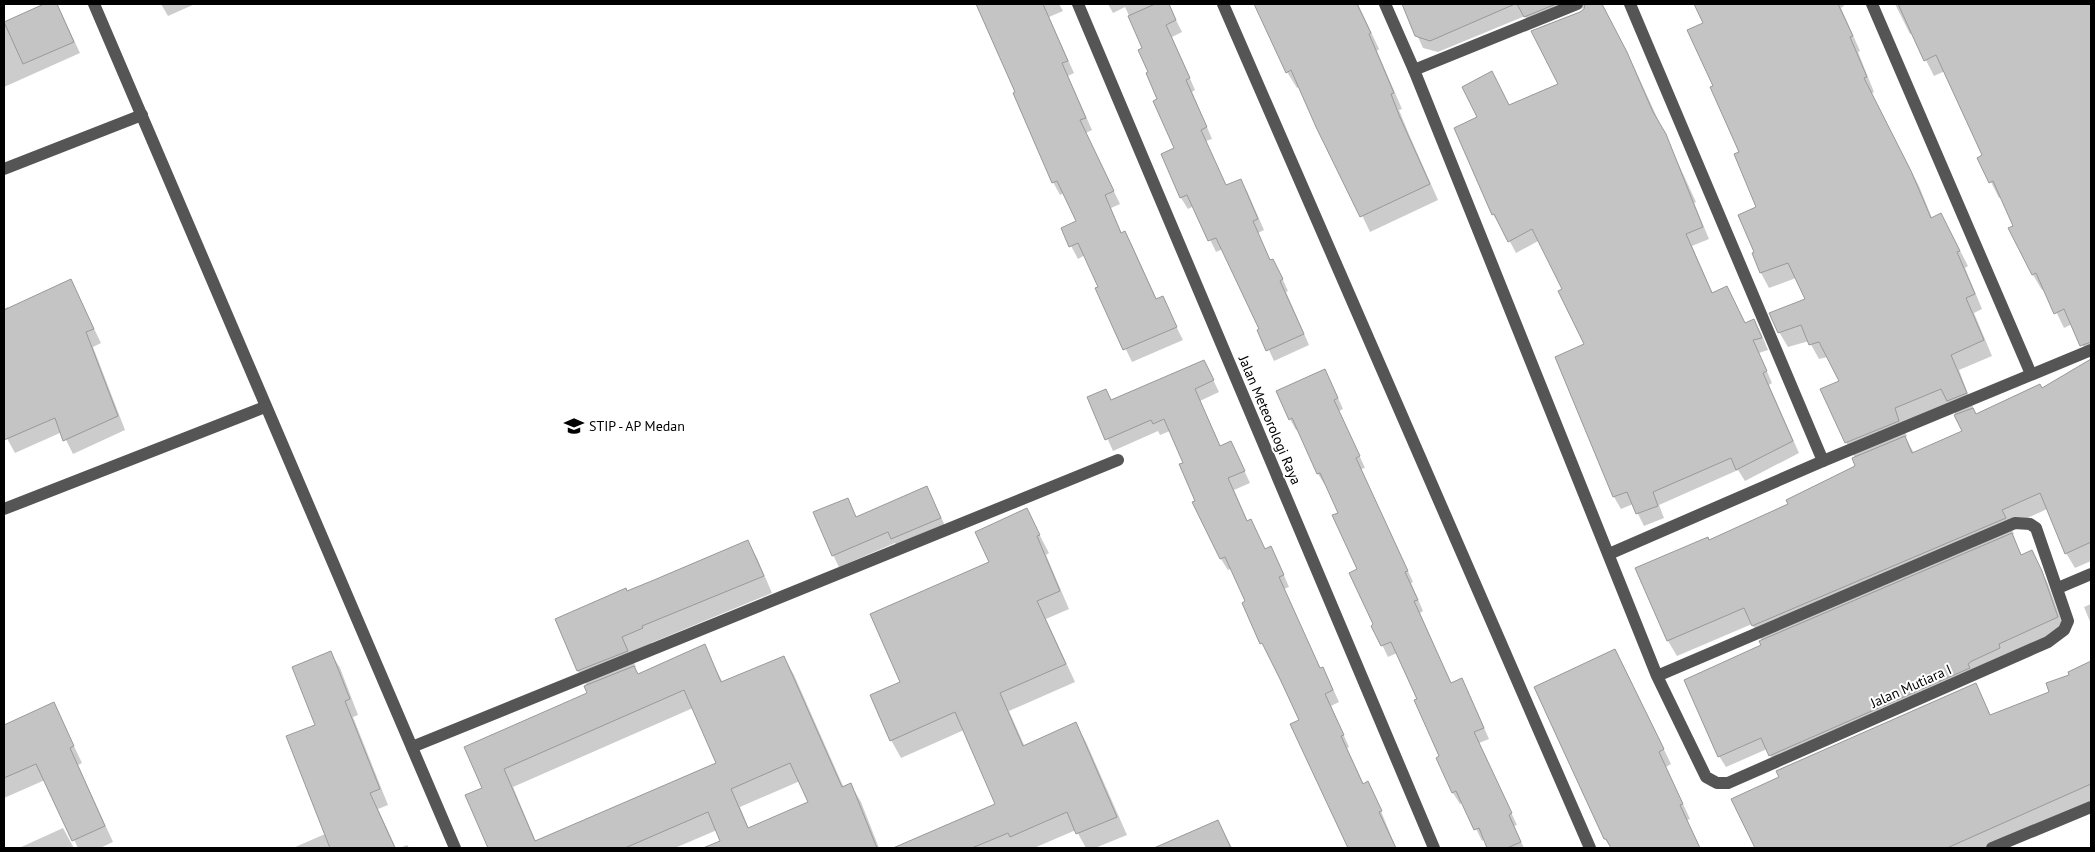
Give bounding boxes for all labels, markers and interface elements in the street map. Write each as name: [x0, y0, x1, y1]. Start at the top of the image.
street label: Jalan Meteorologi Raya: [1234, 352, 1305, 487]
school or university icon: STIP - AP Medan: [563, 415, 585, 437]
place label: STIP - AP Medan: [589, 417, 685, 435]
street label: Jalan Mutiara I: [1867, 660, 1954, 712]

